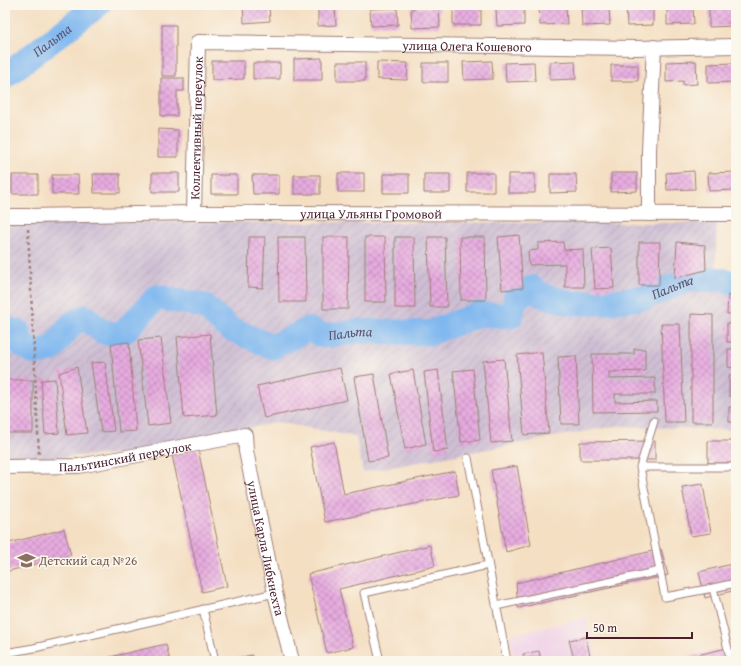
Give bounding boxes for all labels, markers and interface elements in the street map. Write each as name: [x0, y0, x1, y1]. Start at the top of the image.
water label: Пальта: [28, 18, 76, 62]
street label: улица Олега Кошевого: [401, 36, 532, 57]
street label: Коллективный переулок: [185, 56, 208, 200]
street label: улица Ульяны Громовой: [299, 204, 442, 223]
water label: Пальта: [648, 270, 694, 304]
water label: Пальта: [327, 321, 373, 345]
street label: Пальтинский переулок: [59, 436, 193, 476]
street label: улица Карла Либкнехта: [242, 478, 290, 619]
school or university icon: Детский сад №26: [16, 550, 36, 570]
place label: Детский сад №26: [38, 551, 137, 570]
scale bar: [587, 614, 692, 640]
text: 50 m: [593, 619, 617, 636]

